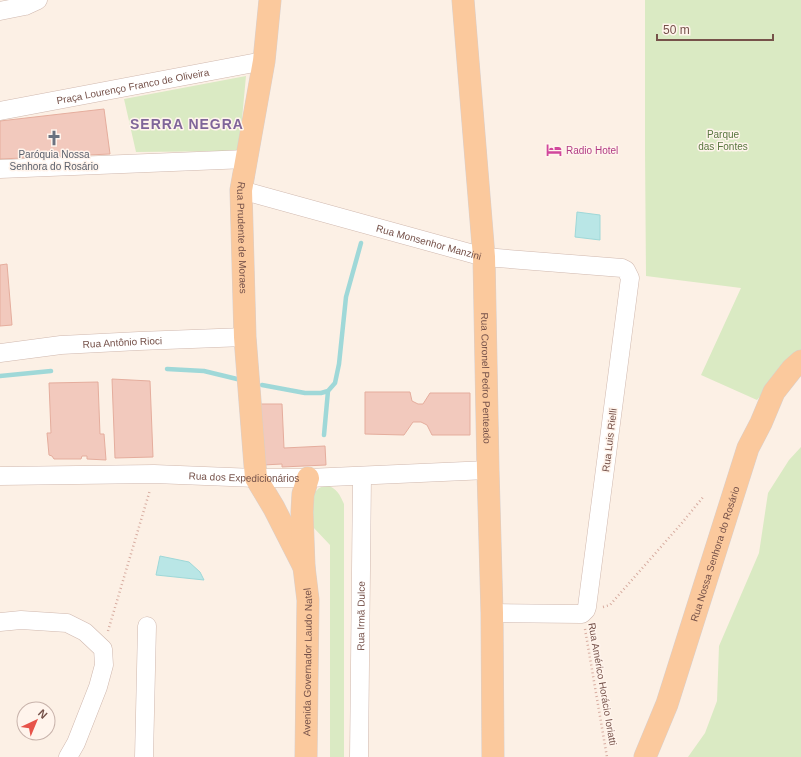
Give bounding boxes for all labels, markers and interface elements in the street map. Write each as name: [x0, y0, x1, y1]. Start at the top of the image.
scale bar: [657, 16, 773, 42]
text: 50 m: [663, 23, 690, 37]
street label: Praça Lourenço Franco de Oliveira: [55, 66, 210, 106]
district label: SERRA NEGRA: [130, 116, 244, 132]
church icon: Paróquia Nossa Senhora do Rosário: [45, 129, 63, 147]
park label: Parque das Fontes: [698, 129, 748, 152]
hotel icon: Radio Hotel: [545, 141, 563, 159]
place label: Radio Hotel: [566, 145, 618, 156]
place label: Paróquia Nossa Senhora do Rosário: [10, 149, 99, 172]
street label: Rua Prudente de Moraes: [235, 181, 249, 294]
street label: Rua Monsenhor Manzini: [375, 223, 483, 262]
street label: Rua Coronel Pedro Penteado: [479, 312, 493, 444]
street label: Rua Antônio Rioci: [82, 335, 162, 350]
street label: Rua Luis Rielli: [600, 408, 619, 472]
street label: Rua dos Expedicionários: [188, 470, 299, 484]
street label: Rua Nossa Senhora do Rosário: [688, 484, 742, 623]
street label: Rua Irmã Dulce: [355, 581, 367, 651]
street label: Avenida Governador Laudo Natel: [301, 587, 314, 736]
street label: Rua Américo Horácio Ioriatti: [586, 622, 619, 746]
north arrow: [16, 701, 56, 741]
text: N: [36, 707, 50, 721]

